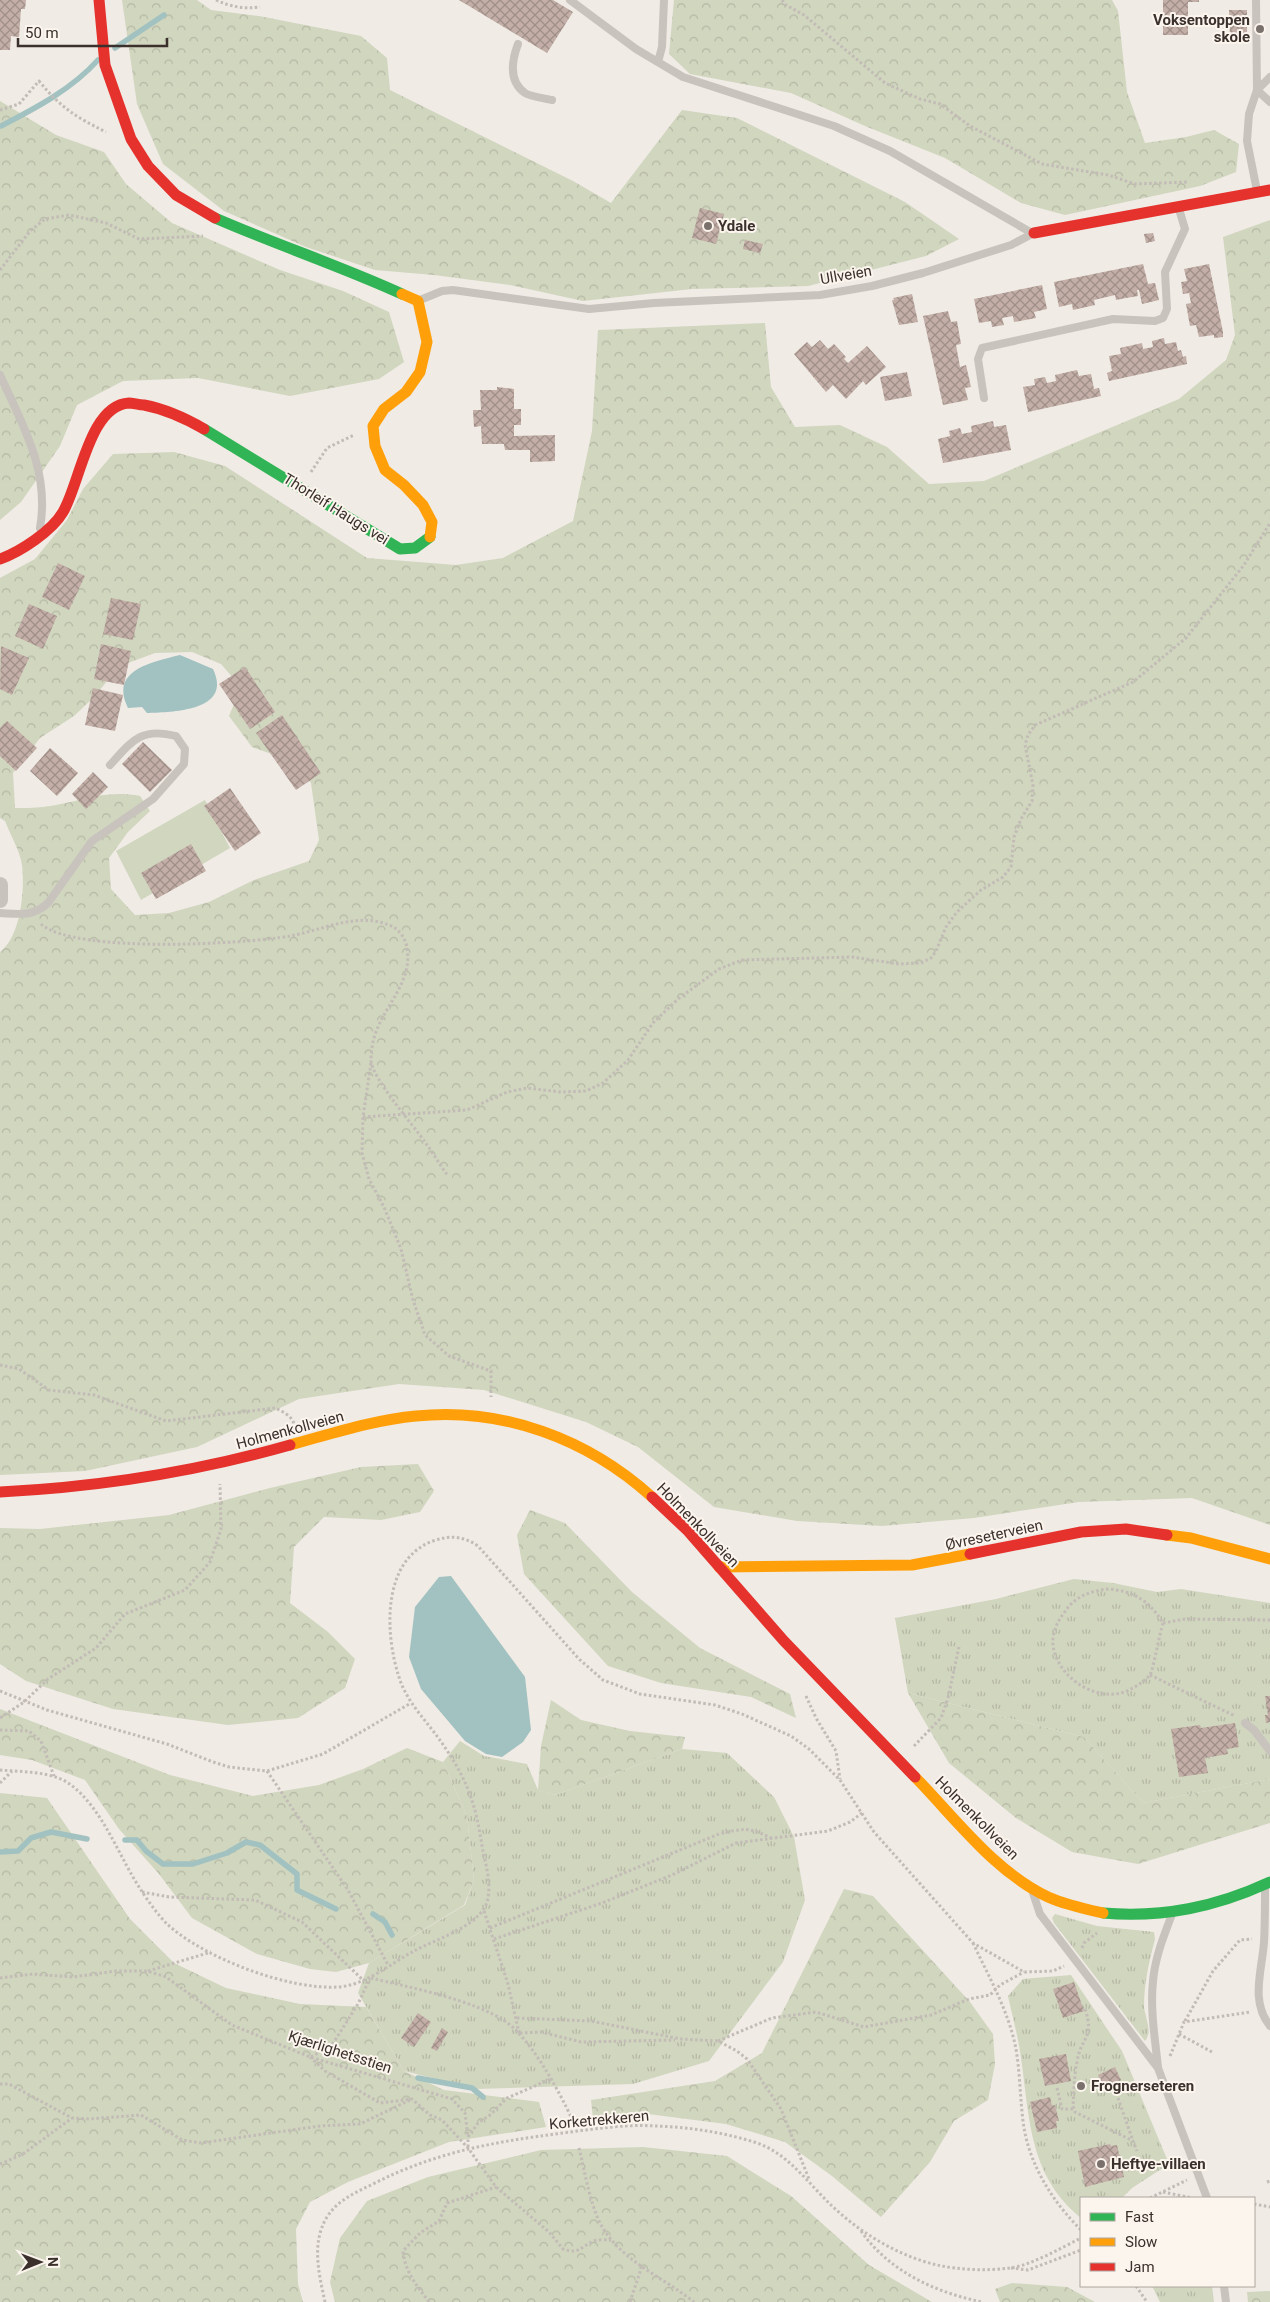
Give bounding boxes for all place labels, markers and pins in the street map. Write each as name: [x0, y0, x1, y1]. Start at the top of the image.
place label: Voksentoppen skole: [1153, 11, 1250, 46]
marker: Voksentoppen skole: [1254, 23, 1266, 35]
place label: Ydale: [718, 217, 755, 235]
marker: Ydale: [702, 220, 714, 232]
place label: Frognerseteren: [1091, 2077, 1194, 2095]
marker: Frognerseteren: [1075, 2080, 1087, 2092]
place label: Heftye-villaen: [1111, 2155, 1206, 2173]
marker: Heftye-villaen: [1095, 2158, 1107, 2170]

